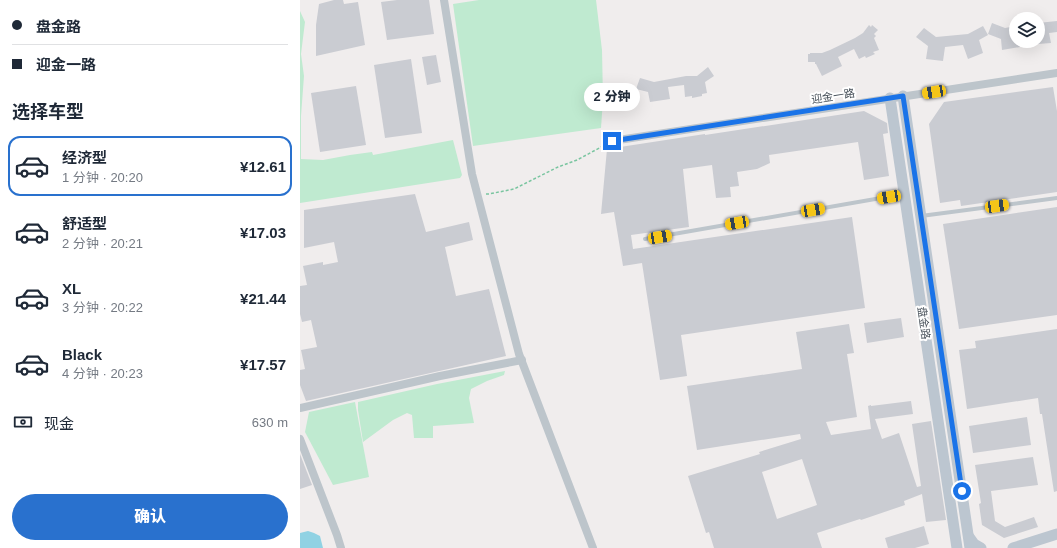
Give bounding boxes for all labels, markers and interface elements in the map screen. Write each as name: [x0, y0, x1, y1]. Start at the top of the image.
map controls: [1009, 12, 1045, 48]
button: layers: [1009, 12, 1045, 48]
text: 盘金路: [36, 18, 81, 35]
text: 迎金一路: [36, 56, 96, 73]
callout: 2 分钟: [584, 83, 640, 111]
car: [921, 84, 947, 100]
street label: 迎金一路: [810, 87, 856, 105]
text: 2 分钟: [594, 89, 630, 104]
text: 选择车型: [12, 102, 84, 122]
route end: [603, 132, 621, 150]
icon: car: [14, 148, 50, 184]
text: 经济型: [62, 149, 107, 166]
text: ¥12.61: [240, 158, 286, 175]
text: 1 分钟 · 20:20: [62, 170, 143, 185]
car: [876, 189, 902, 205]
car: [984, 198, 1010, 214]
car: [800, 202, 826, 218]
icon: car: [14, 214, 50, 250]
text: 舒适型: [62, 215, 107, 232]
car: [724, 215, 750, 231]
text: ¥17.03: [240, 224, 286, 241]
car: [647, 229, 673, 245]
text: 2 分钟 · 20:21: [62, 236, 143, 251]
icon: car: [14, 280, 50, 316]
text: XL: [62, 280, 81, 297]
text: ¥21.44: [240, 290, 286, 307]
text: 3 分钟 · 20:22: [62, 300, 143, 315]
street label: 盘金路: [916, 306, 932, 340]
icon: car: [14, 346, 50, 382]
text: Black: [62, 346, 102, 363]
text: ¥17.57: [240, 356, 286, 373]
text: 4 分钟 · 20:23: [62, 366, 143, 381]
icon: cash: [12, 411, 34, 433]
text: 现金: [44, 415, 74, 432]
text: 630 m: [252, 415, 288, 430]
route start: [953, 482, 971, 500]
button: 确认: [12, 494, 288, 540]

